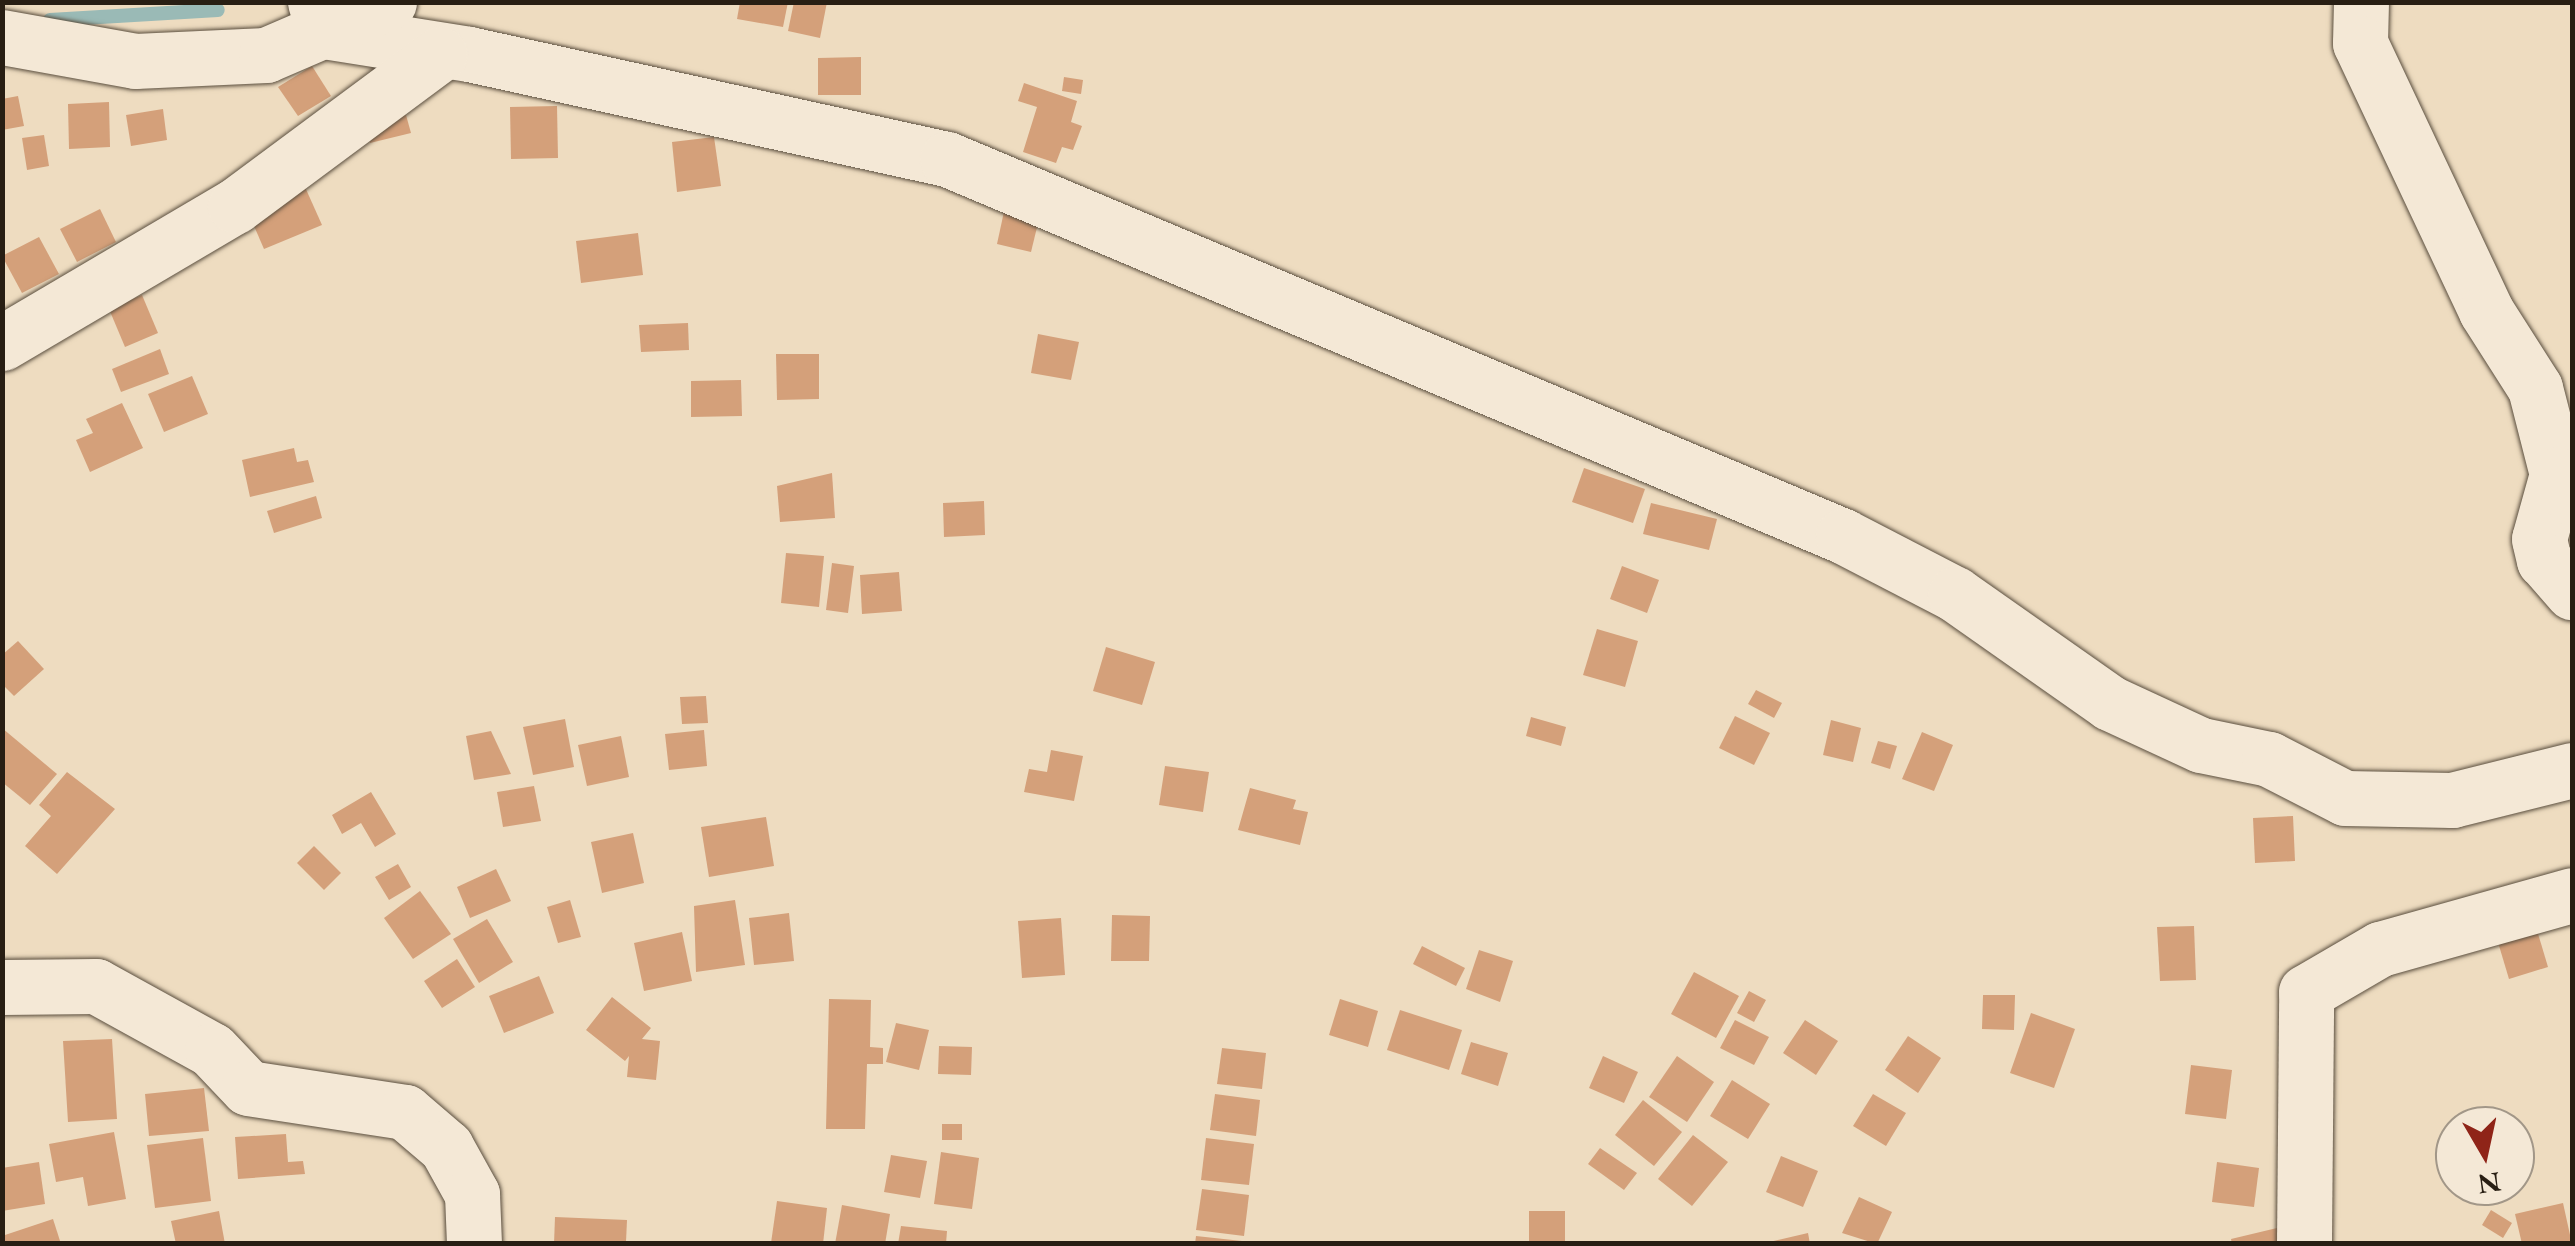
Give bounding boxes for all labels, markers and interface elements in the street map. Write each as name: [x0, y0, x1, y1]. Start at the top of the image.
north arrow: [2435, 1106, 2535, 1206]
text: N: [2475, 1164, 2503, 1203]

